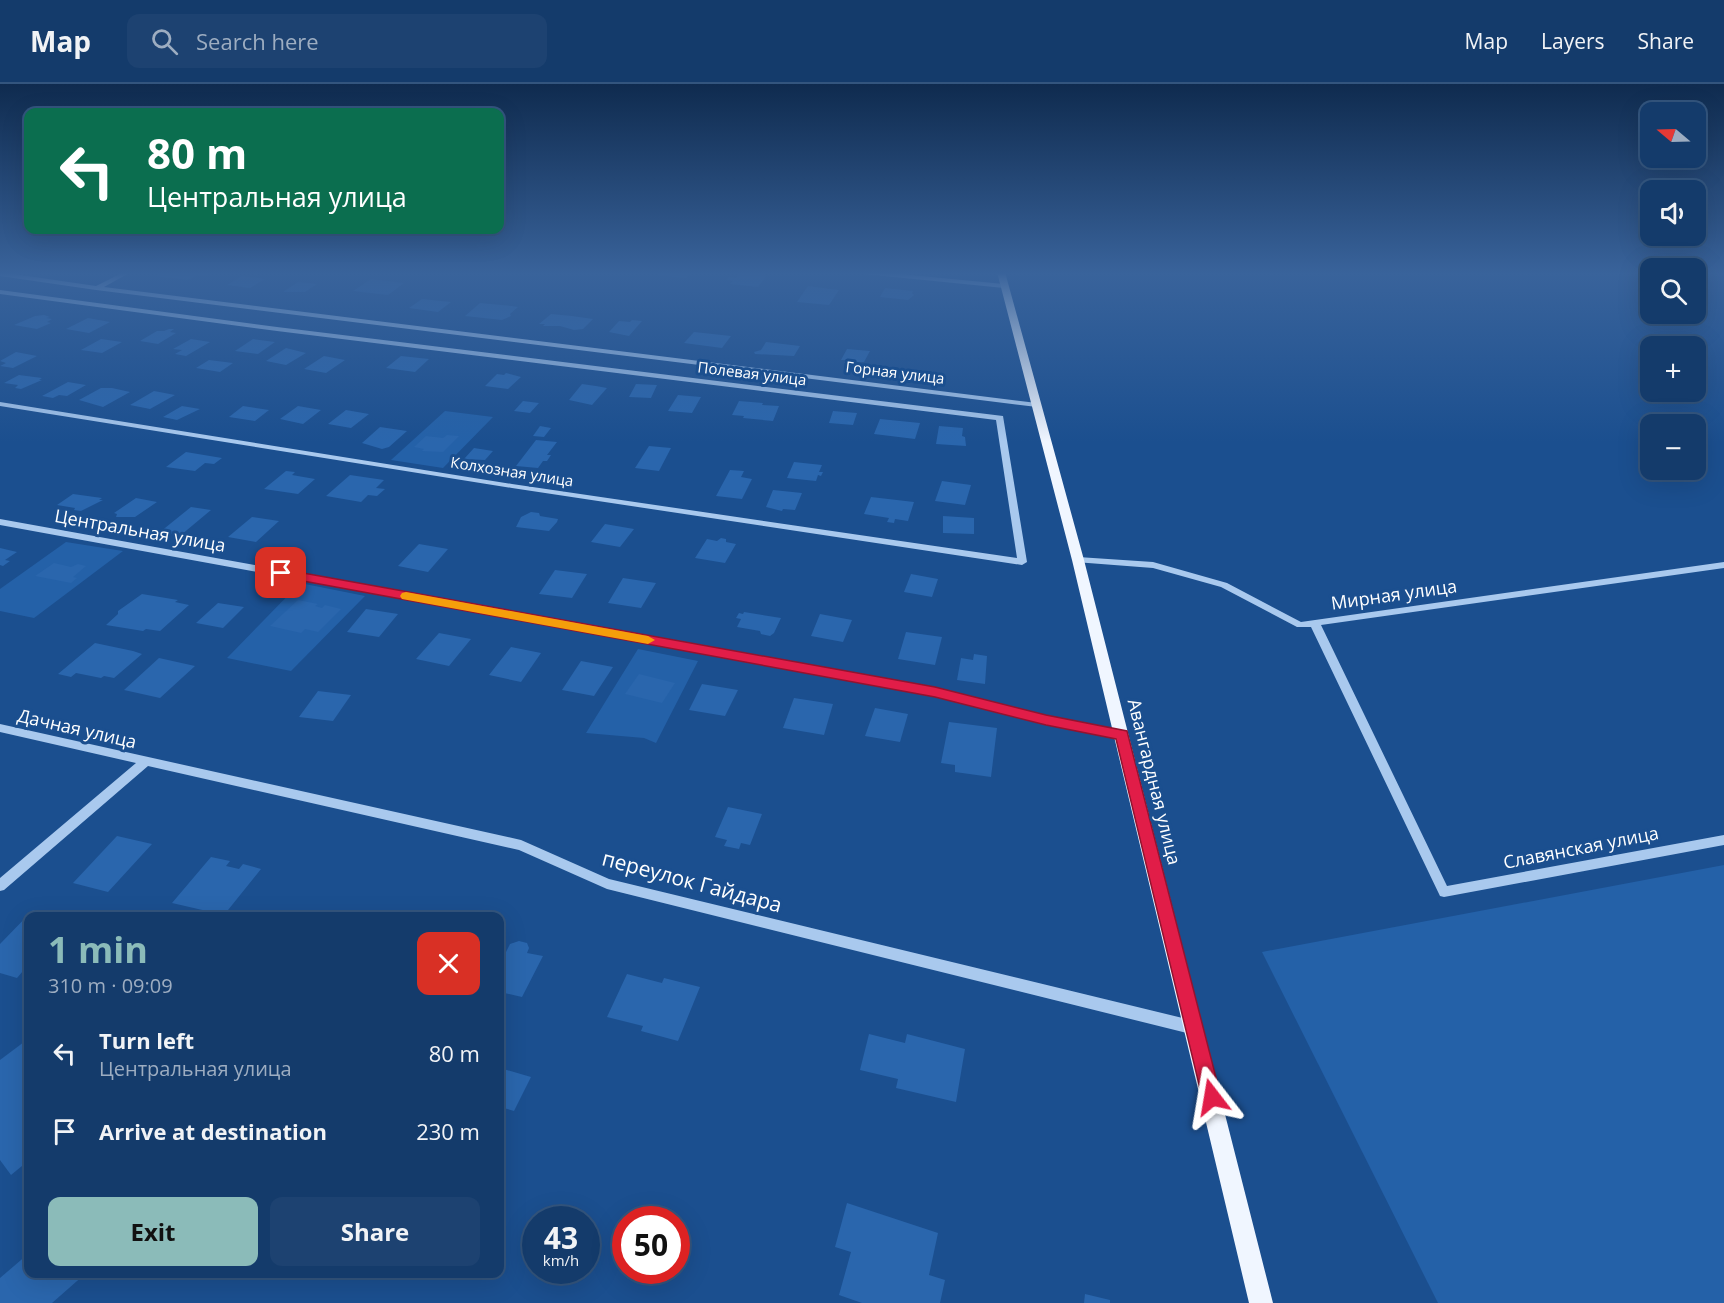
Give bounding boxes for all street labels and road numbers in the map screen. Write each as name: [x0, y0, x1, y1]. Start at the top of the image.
street label: Полевая улица: [697, 356, 808, 390]
street label: Горная улица: [845, 356, 946, 388]
street label: Колхозная улица: [449, 451, 575, 491]
street label: Центральная улица: [53, 503, 228, 557]
street label: Мирная улица: [1329, 573, 1458, 615]
street label: Авангардная улица: [1123, 696, 1187, 867]
street label: Дачная улица: [15, 703, 139, 753]
street label: Славянская улица: [1501, 820, 1661, 874]
street label: переулок Гайдара: [599, 844, 785, 919]

